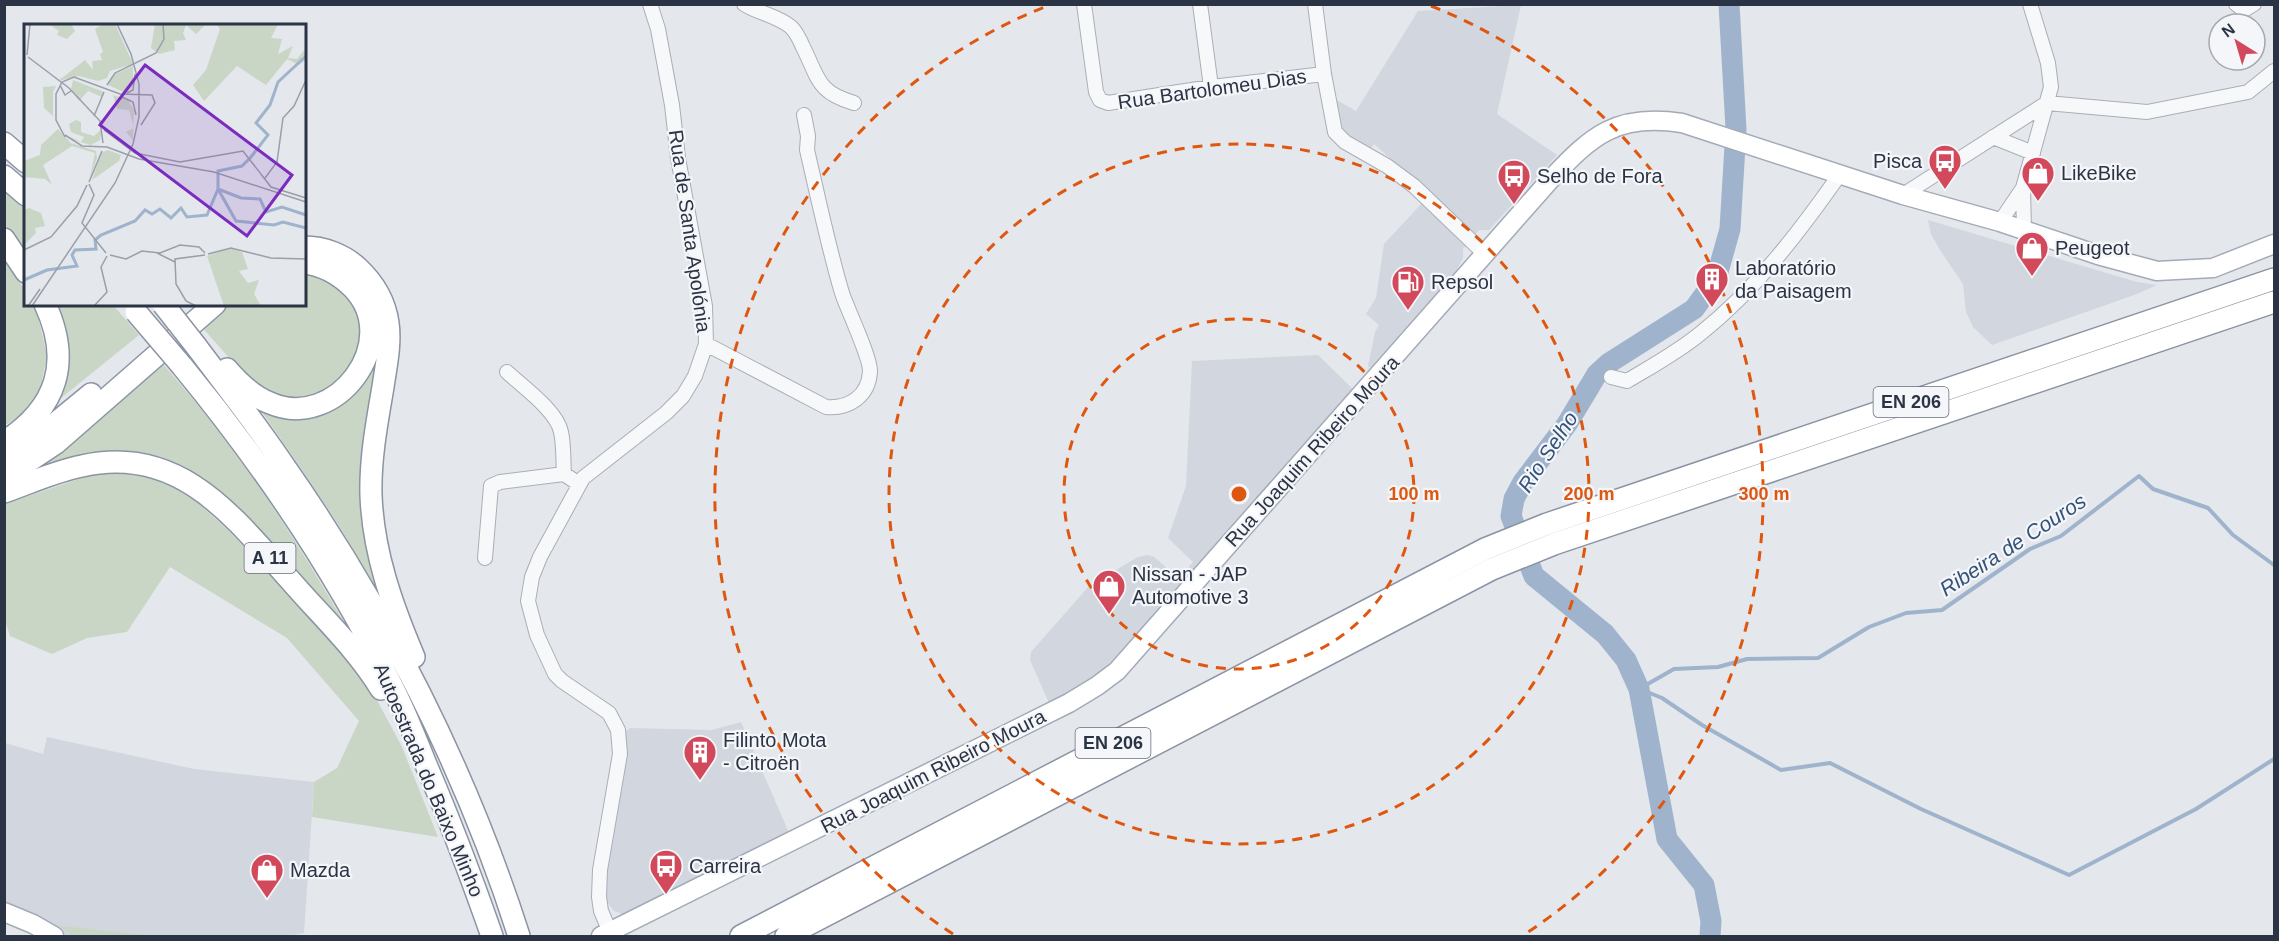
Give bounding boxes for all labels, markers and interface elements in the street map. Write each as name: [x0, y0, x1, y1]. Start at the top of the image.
north arrow: [2207, 12, 2267, 72]
text: N: [2219, 20, 2238, 41]
inset map: [24, 24, 306, 306]
street label: Rua Bartolomeu Dias: [1116, 65, 1308, 113]
street label: Rua de Santa Apolónia: [665, 128, 715, 335]
bus stop icon: Pisca: [1927, 143, 1963, 190]
place label: Pisca: [1873, 150, 1923, 172]
shop icon: LikeBike: [2020, 155, 2056, 202]
bus stop icon: Selho de Fora: [1496, 158, 1532, 205]
place label: LikeBike: [2061, 162, 2137, 184]
place label: Selho de Fora: [1537, 165, 1664, 187]
shop icon: Peugeot: [2014, 230, 2050, 277]
place label: Peugeot: [2055, 237, 2130, 259]
place label: Laboratório da Paisagem: [1735, 257, 1852, 302]
building icon: Laboratório da Paisagem: [1694, 261, 1730, 308]
fuel station icon: Repsol: [1390, 264, 1426, 311]
place label: Repsol: [1431, 271, 1493, 293]
street label: Rua Joaquim Ribeiro Moura: [1221, 350, 1404, 551]
road number: EN 206: [1874, 387, 1948, 417]
water label: Rio Selho: [1513, 407, 1582, 496]
centre of rings: [1229, 484, 1249, 504]
text: 100 m: [1388, 484, 1440, 504]
text: 200 m: [1563, 484, 1615, 504]
text: 300 m: [1738, 484, 1790, 504]
water label: Ribeira de Couros: [1935, 489, 2090, 600]
road number: A 11: [244, 543, 296, 573]
place label: Nissan - JAP Automotive 3: [1132, 563, 1249, 608]
shop icon: Nissan - JAP Automotive 3: [1091, 568, 1127, 615]
street label: Autoestrada do Baixo Minho: [370, 660, 488, 900]
street label: Rua Joaquim Ribeiro Moura: [817, 704, 1050, 837]
road number: EN 206: [1076, 728, 1150, 758]
place label: Filinto Mota - Citroën: [723, 729, 827, 774]
building icon: Filinto Mota - Citroën: [682, 734, 718, 781]
bus stop icon: Carreira: [648, 848, 684, 895]
shop icon: Mazda: [249, 852, 285, 899]
place label: Carreira: [689, 855, 762, 877]
place label: Mazda: [290, 859, 351, 881]

